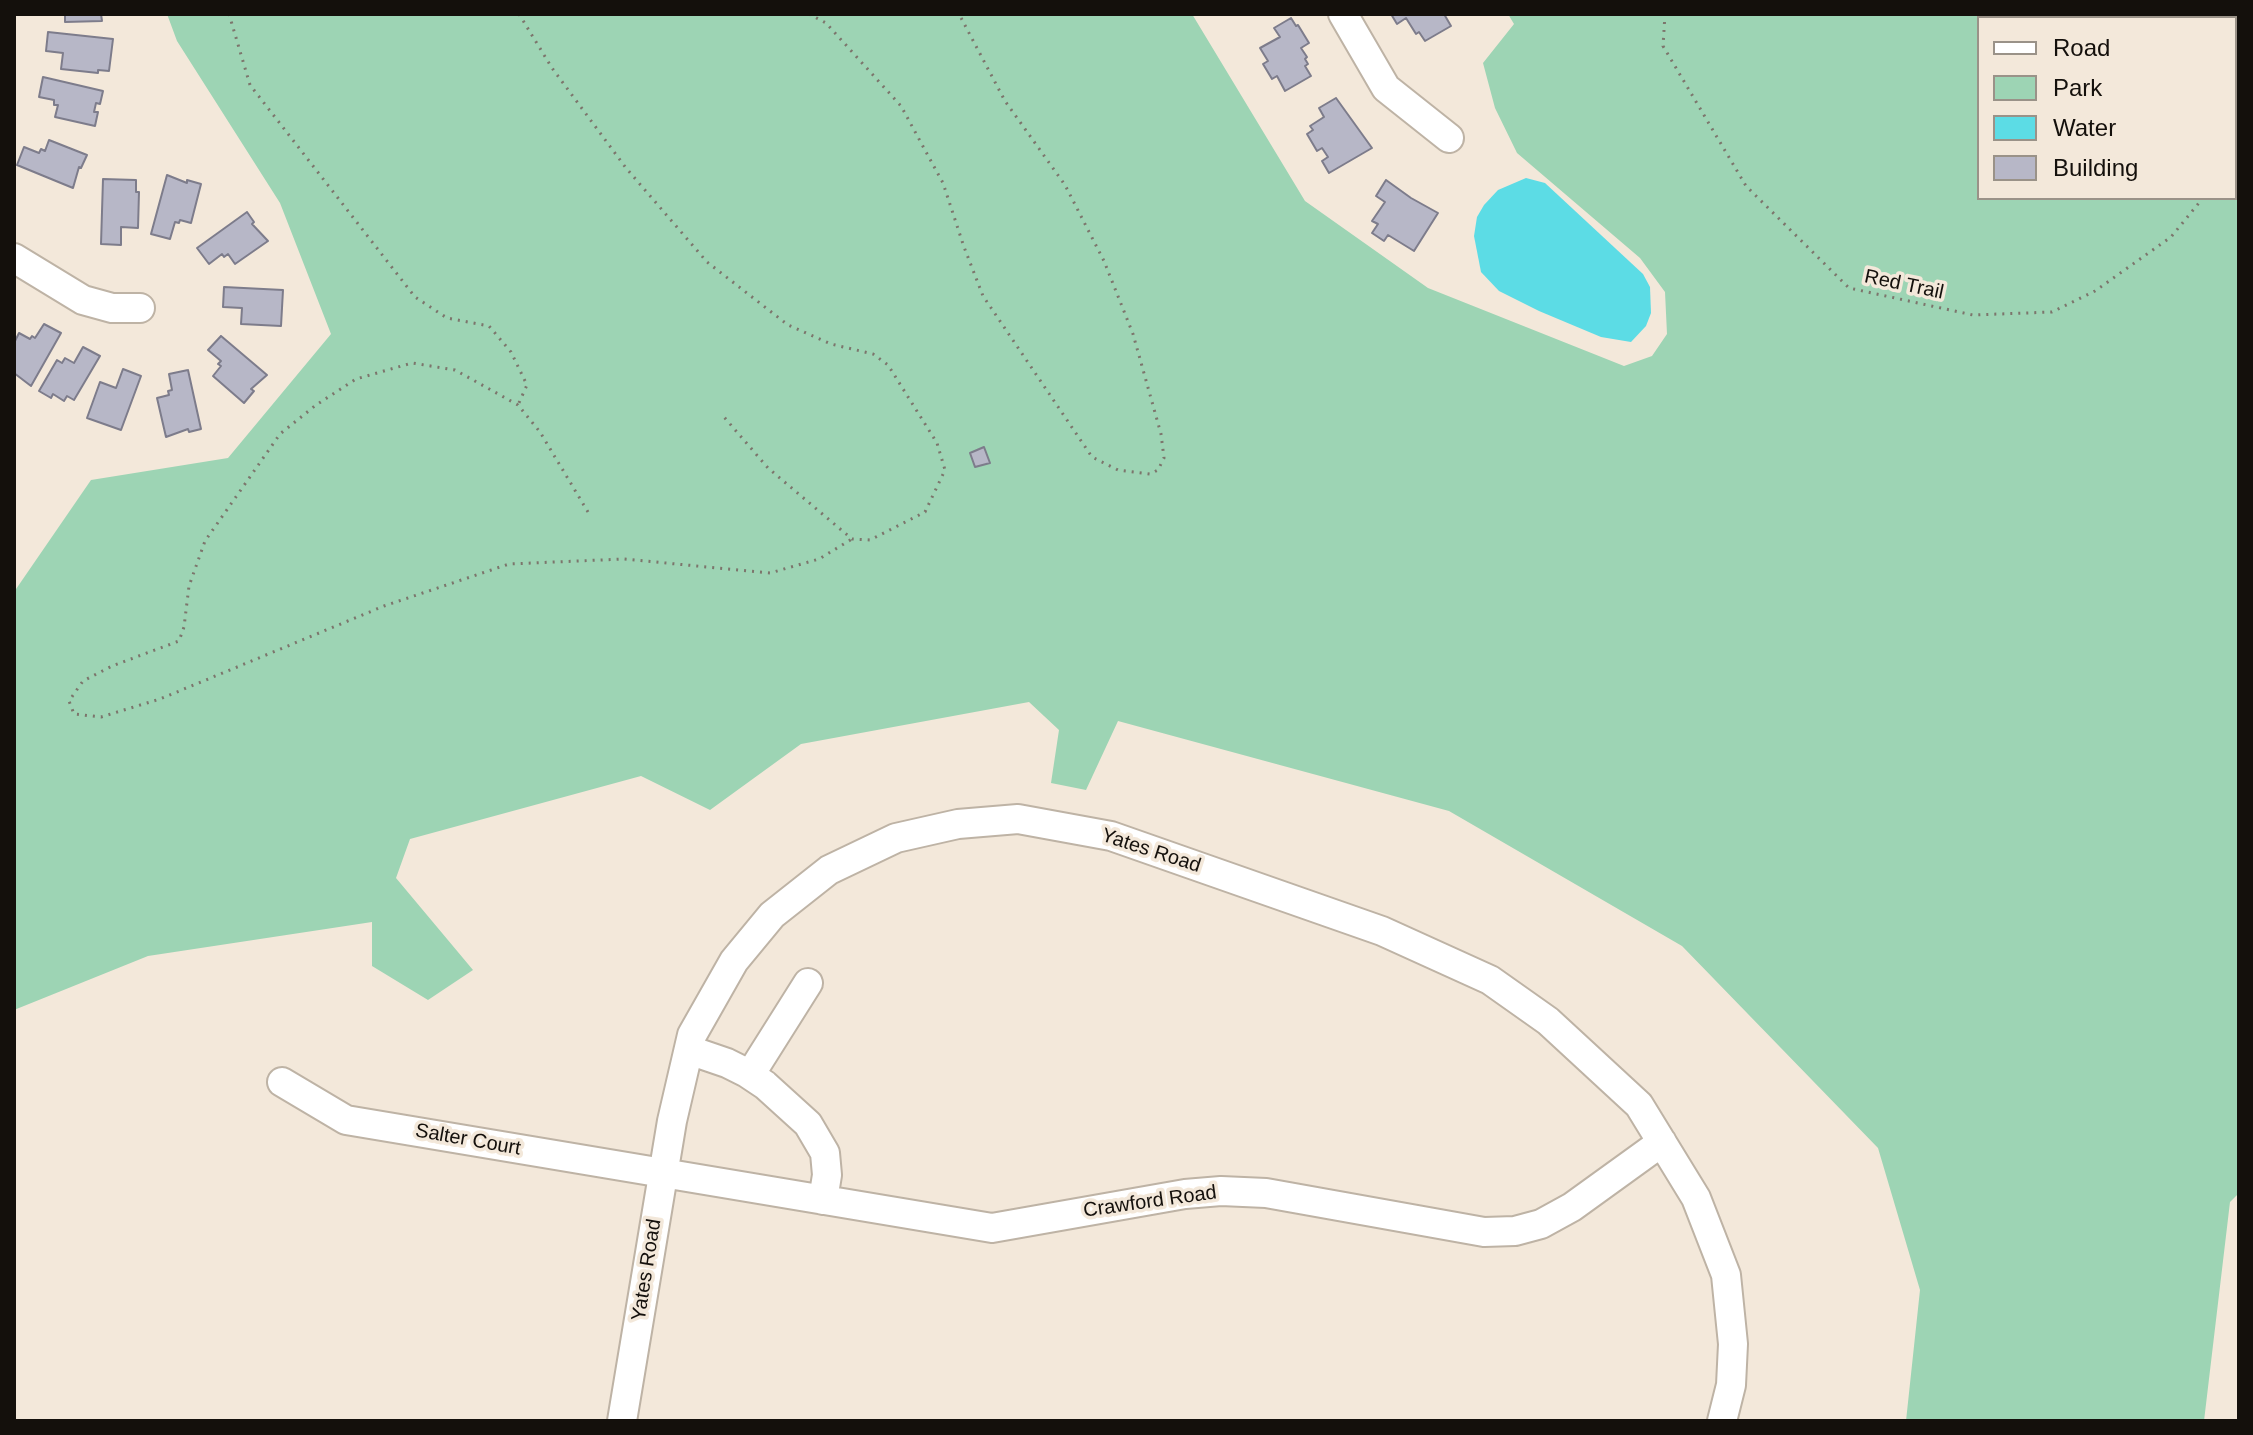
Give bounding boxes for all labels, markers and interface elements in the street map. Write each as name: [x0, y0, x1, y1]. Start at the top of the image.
legend: [1977, 16, 2237, 200]
text: Road: [2053, 34, 2110, 61]
text: Park: [2053, 74, 2102, 101]
text: Water: [2053, 114, 2116, 141]
text: Building: [2053, 154, 2138, 181]
street label: Red Trail: [1862, 265, 1946, 305]
street label: Yates Road: [1098, 824, 1204, 878]
street label: Salter Court: [413, 1119, 523, 1161]
street label: Crawford Road: [1082, 1181, 1218, 1223]
street label: Yates Road: [627, 1217, 667, 1323]

